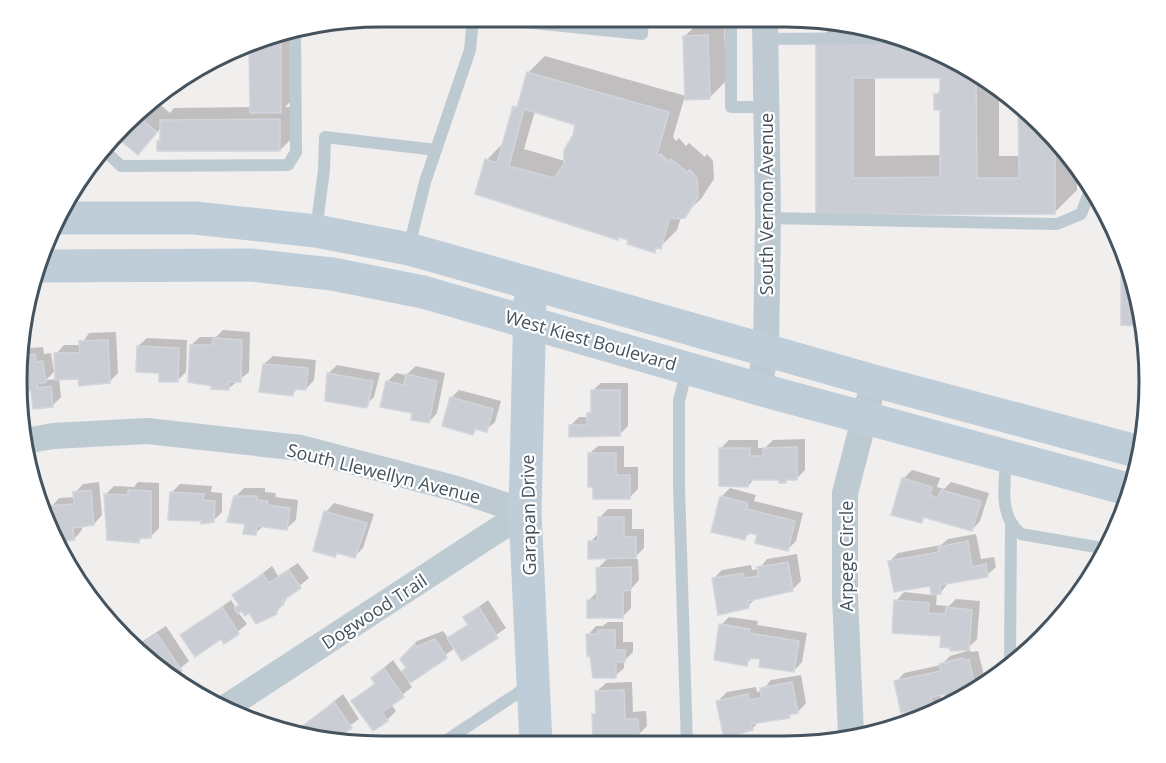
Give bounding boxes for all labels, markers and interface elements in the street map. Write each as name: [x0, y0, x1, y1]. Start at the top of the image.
street label: South Vernon Avenue: [754, 113, 778, 295]
street label: West Kiest Boulevard: [503, 304, 679, 376]
street label: South Llewellyn Avenue: [285, 437, 483, 509]
street label: Garapan Drive: [515, 454, 541, 576]
street label: Arpege Circle: [834, 501, 858, 611]
street label: Dogwood Trail: [317, 568, 431, 654]

